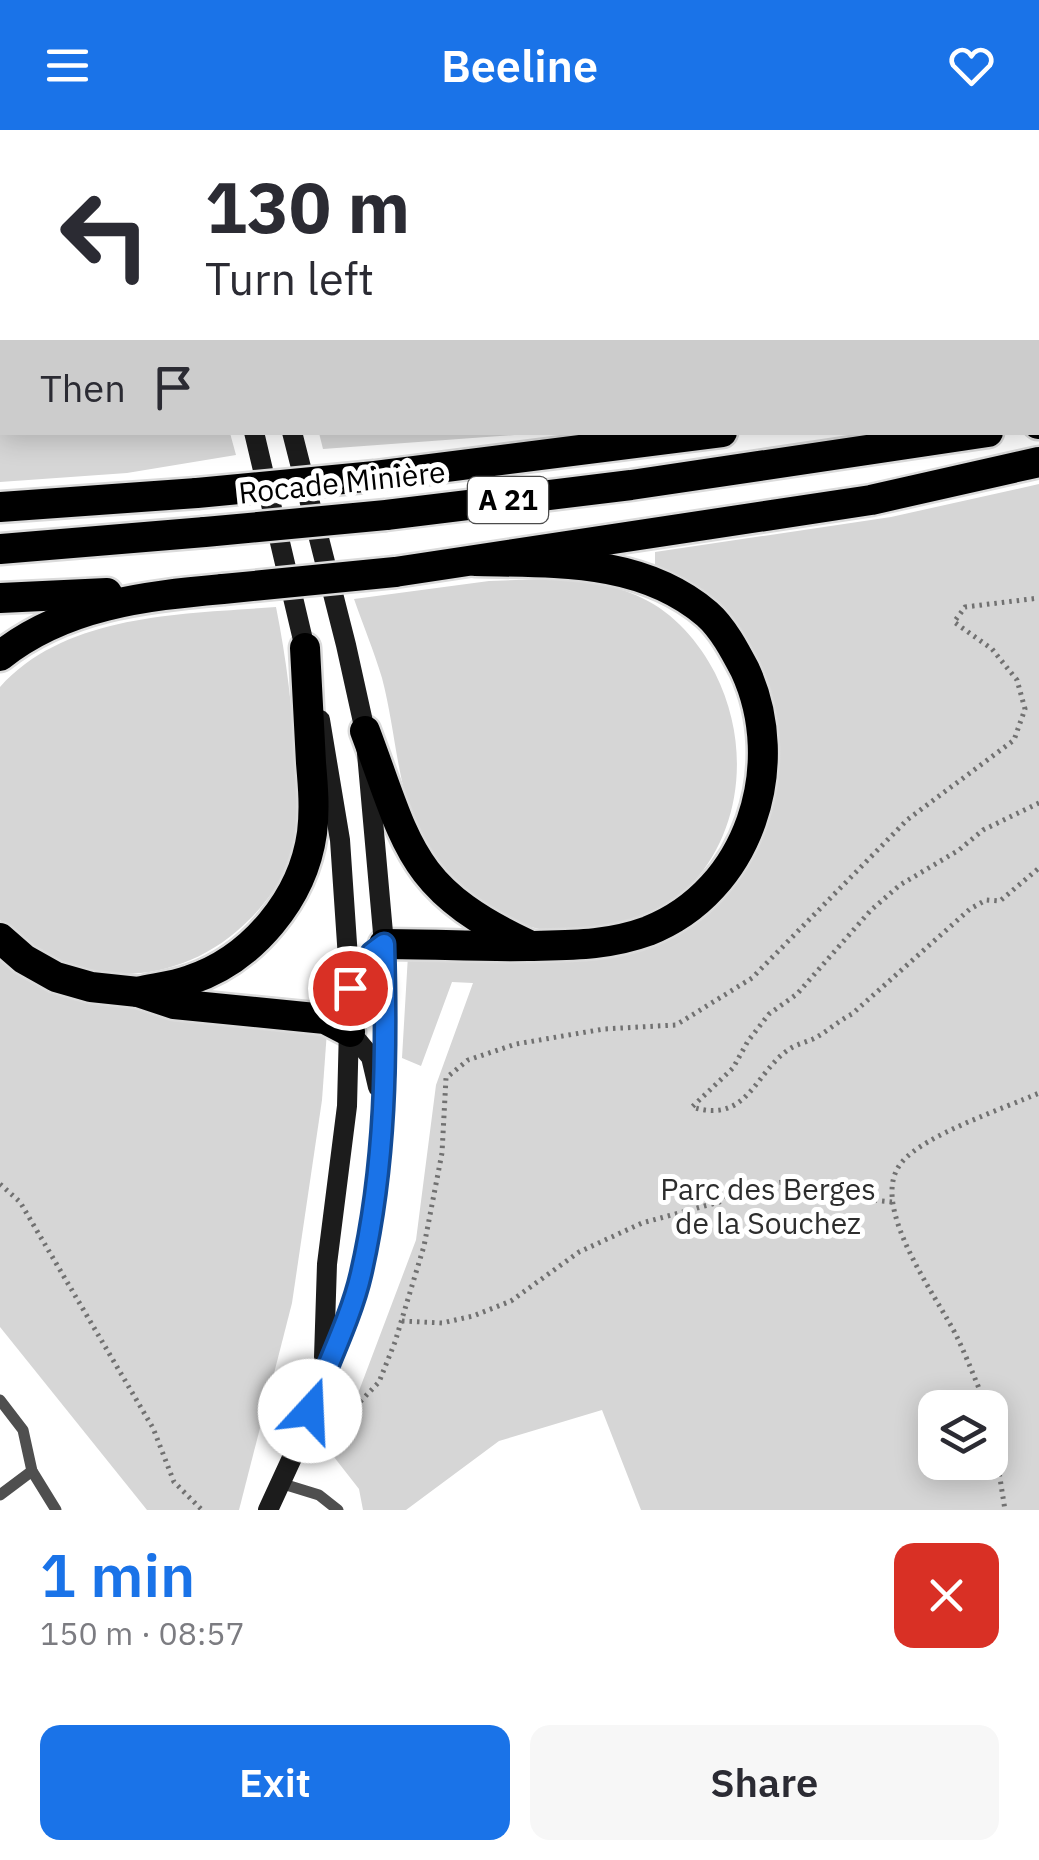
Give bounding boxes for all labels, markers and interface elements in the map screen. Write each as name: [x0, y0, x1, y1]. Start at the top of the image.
text: Beeline: [441, 36, 598, 94]
icon: menu: [40, 38, 95, 93]
icon: heart: [944, 38, 999, 93]
text: 130 m: [205, 161, 410, 252]
icon: left: [40, 170, 170, 300]
text: Turn left: [205, 249, 374, 307]
icon: arrive: [146, 360, 201, 415]
text: Then: [40, 363, 126, 412]
street label: Rocade Minière: [236, 451, 447, 512]
road number: A 21: [468, 477, 548, 523]
pin: [308, 946, 393, 1031]
icon: arrive: [323, 961, 378, 1016]
park label: Parc des Berges de la Souchez: [660, 1169, 876, 1242]
position arrow: [258, 1359, 362, 1463]
map controls: [918, 1390, 1008, 1480]
button: layers: [918, 1390, 1008, 1480]
text: 1 min: [40, 1535, 195, 1614]
button: close: [894, 1543, 999, 1648]
text: 150 m · 08:57: [40, 1612, 245, 1654]
button: Exit: [40, 1725, 510, 1840]
button: Share: [530, 1725, 999, 1840]

